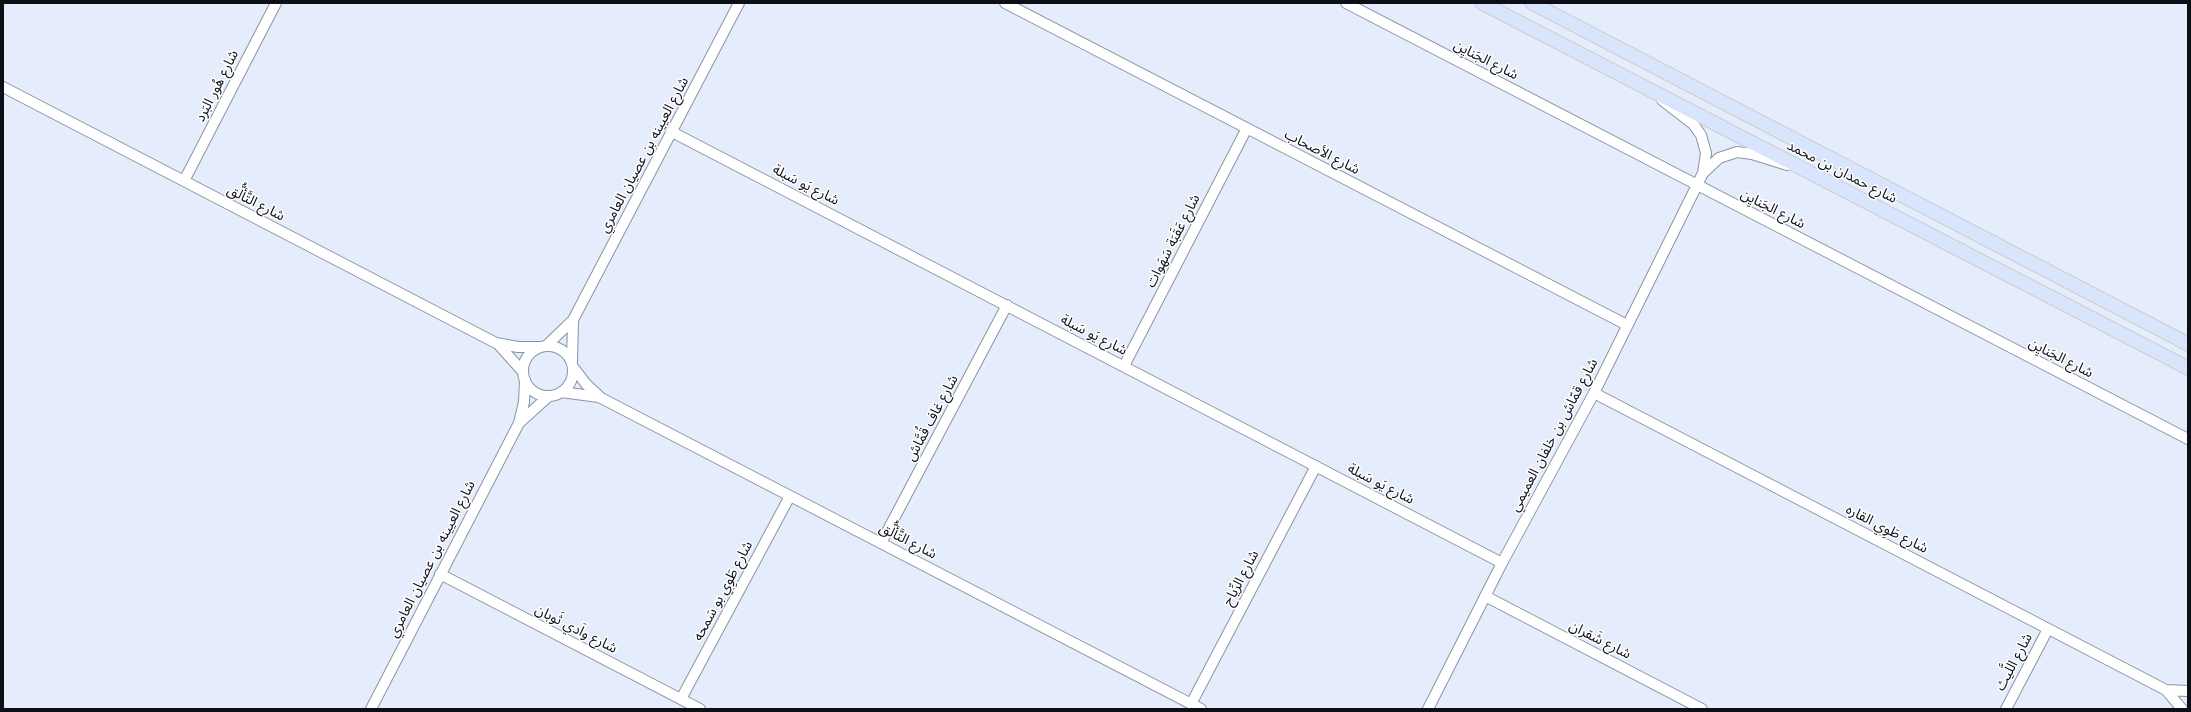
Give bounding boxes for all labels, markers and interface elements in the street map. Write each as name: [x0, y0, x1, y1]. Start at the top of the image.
street label: شارع الجَنايِن: [1451, 37, 1521, 83]
street label: شارع هُور البَرد: [192, 47, 242, 125]
street label: شارع العيينه بن عصيان العامري: [596, 74, 692, 236]
street label: شارع الأصحاب: [1282, 126, 1362, 178]
street label: شارع حمدان بن محمد: [1784, 137, 1900, 207]
street label: شارع يَو سَبلة: [770, 161, 842, 209]
street label: شارع التَّألُّق: [224, 181, 288, 225]
street label: شارع الجَنايِن: [1738, 186, 1808, 232]
street label: شارع عَقَبَة سَهَوات: [1142, 192, 1204, 290]
street label: شارع يَو سَبلة: [1058, 311, 1130, 359]
street label: شارع الجَنايِن: [2026, 335, 2096, 381]
street label: شارع قمّاش بن خلفان العميمي: [1506, 356, 1602, 514]
street label: شارع غاف قُمَّاش: [902, 372, 962, 464]
street label: شارع يَو سَبلة: [1345, 460, 1417, 508]
street label: شارع العيينه بن عصيان العامري: [385, 478, 479, 640]
street label: شارع طَوِي القاره: [1843, 501, 1931, 557]
street label: شارع التَّألُّق: [876, 519, 940, 563]
street label: شارع طَوِي بو سَمحه: [690, 538, 756, 644]
street label: شارع الرِّياح: [1219, 547, 1263, 609]
street label: شارع واَدي ثَوبان: [532, 601, 620, 657]
street label: شارع شَقران: [1566, 617, 1634, 663]
street label: شارع اللَّيث: [1992, 630, 2036, 694]

